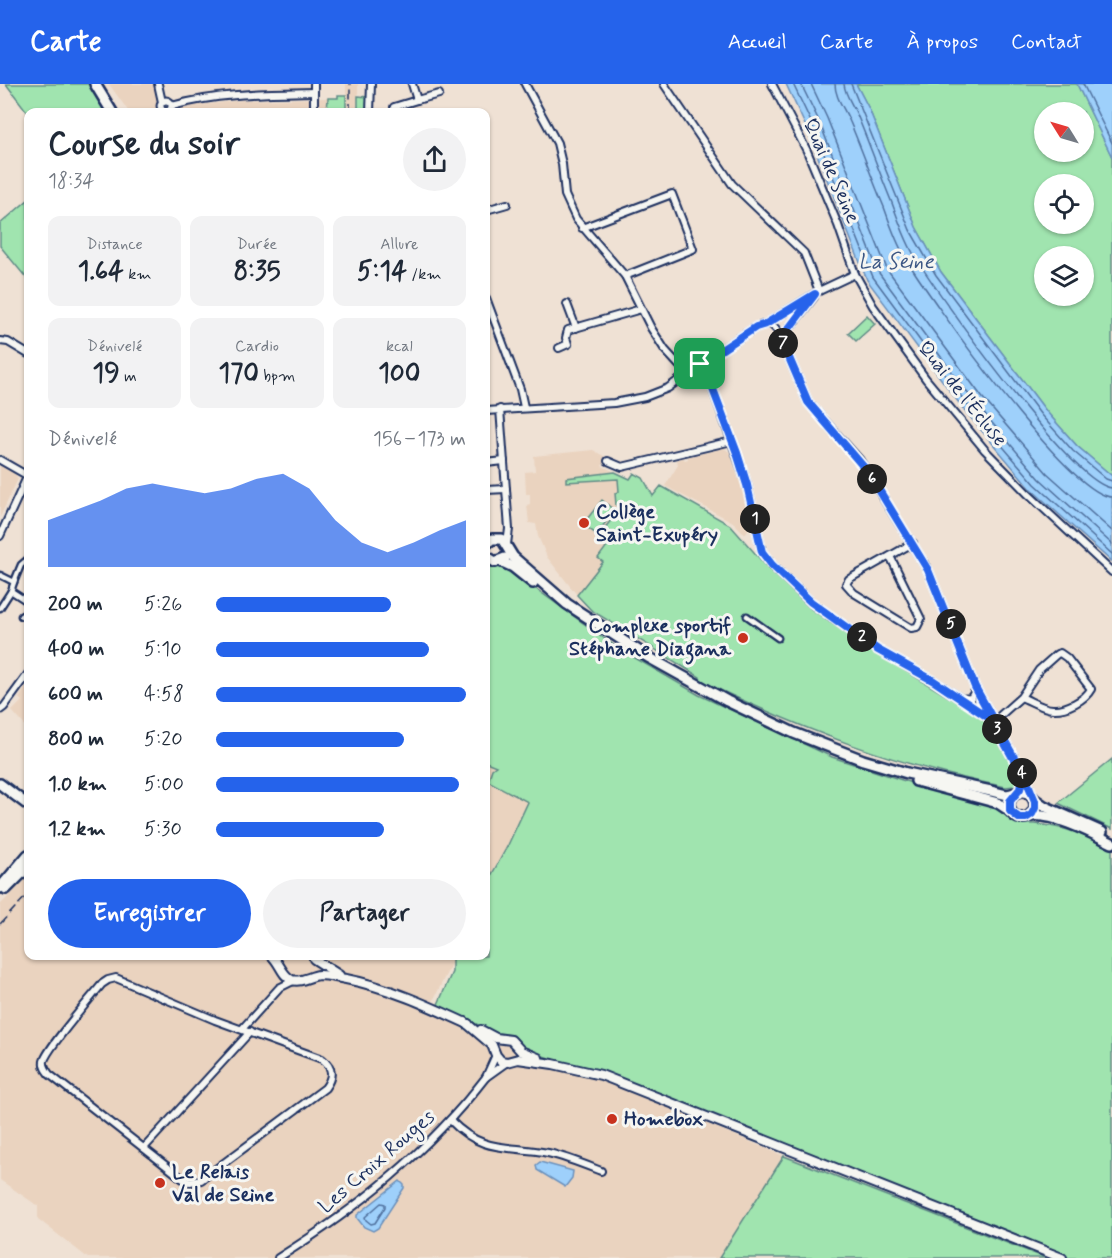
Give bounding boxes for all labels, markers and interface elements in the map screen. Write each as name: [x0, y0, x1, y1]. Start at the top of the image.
text: Carte: [30, 24, 102, 61]
text: Accueil: [728, 28, 787, 56]
text: Carte: [820, 28, 874, 56]
text: À propos: [907, 28, 978, 56]
text: Contact: [1011, 28, 1082, 56]
north arrow: [1034, 102, 1094, 162]
map controls: [1034, 102, 1094, 306]
street label: Quai de Seine: [796, 114, 866, 228]
text: Course du soir: [48, 123, 240, 167]
button: share: [403, 128, 466, 191]
text: 18:34: [48, 168, 94, 195]
button: locate: [1034, 174, 1094, 234]
text: Distance: [87, 234, 143, 255]
text: Durée: [237, 234, 277, 255]
text: Allure: [380, 234, 419, 255]
button: layers: [1034, 246, 1094, 306]
water label: La Seine: [858, 248, 934, 276]
text: 1.64: [78, 255, 124, 289]
text: 8:35: [233, 255, 281, 289]
text: 5:14: [357, 255, 407, 289]
text: km: [124, 264, 152, 285]
text: /km: [407, 264, 442, 285]
pin: 7: [768, 328, 798, 358]
text: 7: [778, 332, 788, 353]
text: Dénivelé: [87, 336, 142, 357]
text: Cardio: [235, 336, 279, 357]
text: kcal: [386, 336, 413, 357]
street label: Quai de l'Écluse: [911, 336, 1013, 452]
pin: [674, 338, 725, 389]
icon: arrive: [683, 347, 716, 380]
text: 19: [93, 357, 120, 391]
text: 170: [219, 357, 259, 391]
text: 100: [378, 357, 420, 391]
text: m: [120, 366, 137, 387]
text: bpm: [259, 366, 295, 387]
text: Dénivelé: [48, 426, 117, 453]
text: 156–173 m: [373, 426, 466, 453]
pin: 6: [857, 464, 887, 494]
text: 6: [868, 468, 876, 489]
place label: Collège Saint-Exupéry: [596, 499, 718, 549]
pin: 1: [740, 504, 770, 534]
text: 1: [751, 508, 759, 529]
marker: Collège Saint-Exupéry: [577, 516, 591, 530]
text: 200 m: [48, 591, 103, 618]
text: 5:26: [144, 591, 182, 618]
pin: 5: [936, 609, 966, 639]
place label: Complexe sportif Stéphane Diagana: [569, 613, 732, 665]
text: 5: [946, 613, 956, 634]
pin: 2: [847, 622, 877, 652]
text: 2: [858, 626, 866, 647]
marker: Complexe sportif Stéphane Diagana: [736, 631, 750, 645]
text: 400 m: [48, 636, 104, 663]
text: 5:10: [144, 636, 182, 663]
text: 600 m: [48, 681, 103, 708]
text: 4:58: [144, 681, 184, 708]
pin: 3: [982, 714, 1012, 744]
text: 3: [993, 718, 1001, 739]
text: 800 m: [48, 726, 104, 753]
text: 5:20: [144, 726, 183, 753]
pin: 4: [1007, 758, 1037, 788]
text: 4: [1017, 762, 1027, 783]
text: 1.0 km: [48, 771, 107, 798]
text: 5:00: [144, 771, 184, 798]
text: 1.2 km: [48, 816, 105, 843]
text: 5:30: [144, 816, 182, 843]
button: Enregistrer: [48, 879, 251, 948]
button: Partager: [263, 879, 466, 948]
street label: Les Croix Rouges: [313, 1104, 442, 1221]
place label: Homebox: [624, 1106, 704, 1133]
marker: Homebox: [605, 1112, 619, 1126]
place label: Le Relais Val de Seine: [172, 1159, 274, 1209]
marker: Le Relais Val de Seine: [153, 1176, 167, 1190]

